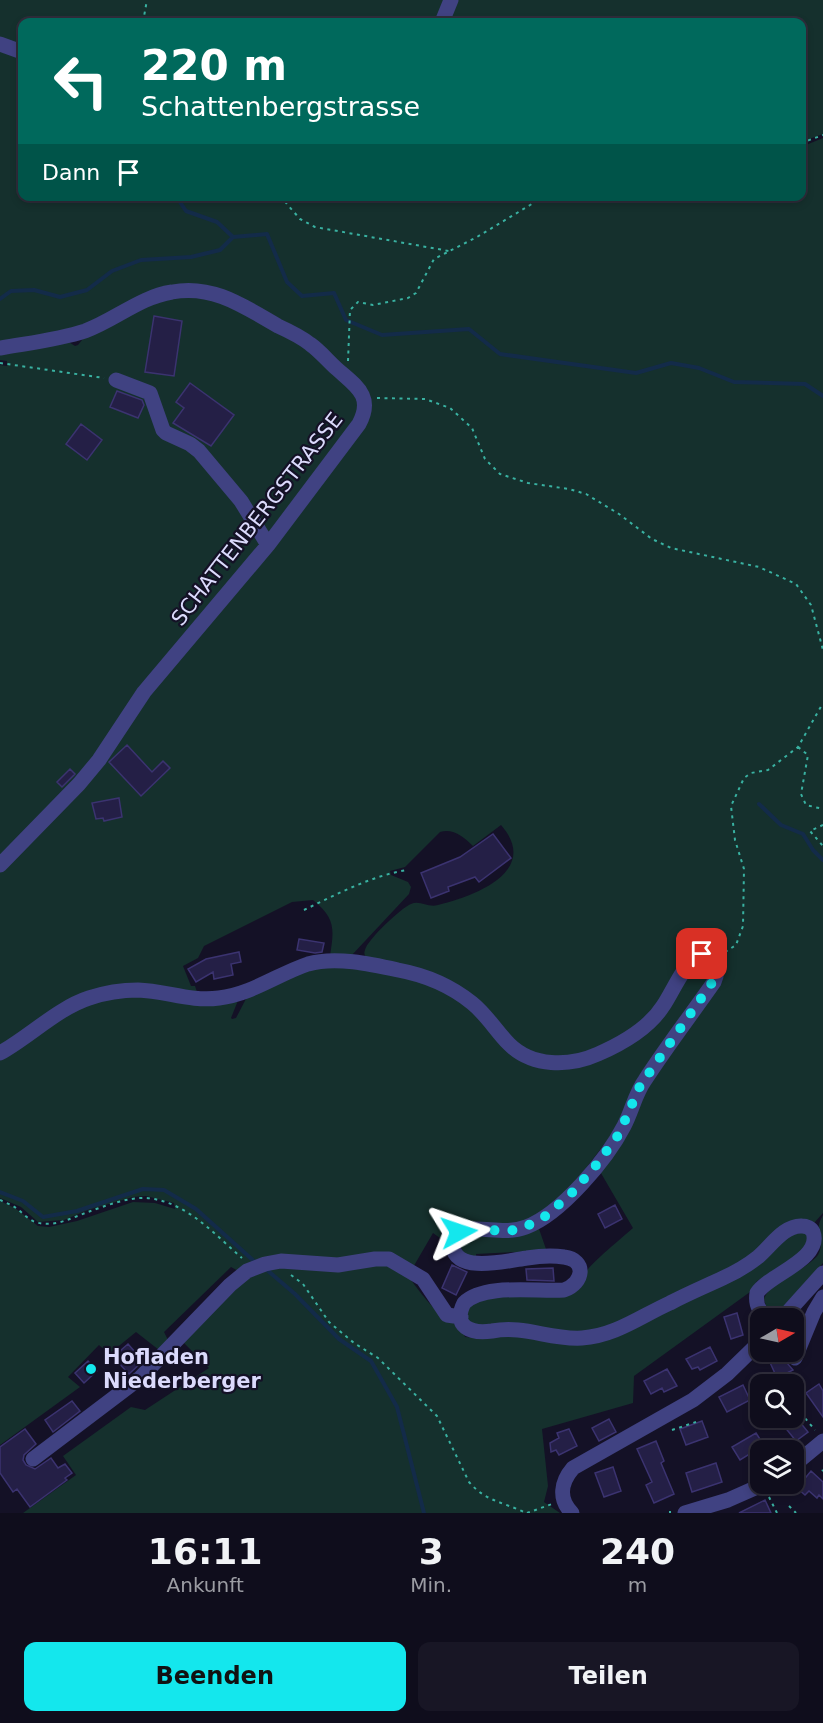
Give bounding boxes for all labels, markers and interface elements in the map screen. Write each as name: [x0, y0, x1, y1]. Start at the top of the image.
text: 220 m: [141, 41, 287, 90]
icon: left: [42, 42, 120, 120]
text: Schattenbergstrasse: [141, 91, 420, 122]
icon: arrive: [112, 156, 145, 189]
text: Dann: [42, 160, 100, 185]
street label: SCHATTENBERGSTRASSE: [166, 408, 348, 630]
pin: [676, 928, 727, 979]
icon: arrive: [685, 937, 718, 970]
position arrow: [427, 1200, 491, 1264]
north arrow: [750, 1308, 804, 1362]
map controls: [750, 1308, 804, 1494]
place label: Hofladen Niederberger: [103, 1345, 262, 1393]
marker: Hofladen Niederberger: [84, 1362, 98, 1376]
button: search: [750, 1374, 804, 1428]
button: layers: [750, 1440, 804, 1494]
text: 16:11: [148, 1531, 262, 1572]
text: 3: [419, 1531, 444, 1572]
text: 240: [600, 1531, 675, 1572]
text: Ankunft: [167, 1573, 244, 1597]
text: Min.: [410, 1573, 452, 1597]
text: m: [628, 1573, 647, 1597]
button: Beenden: [24, 1642, 406, 1711]
button: Teilen: [418, 1642, 799, 1711]

